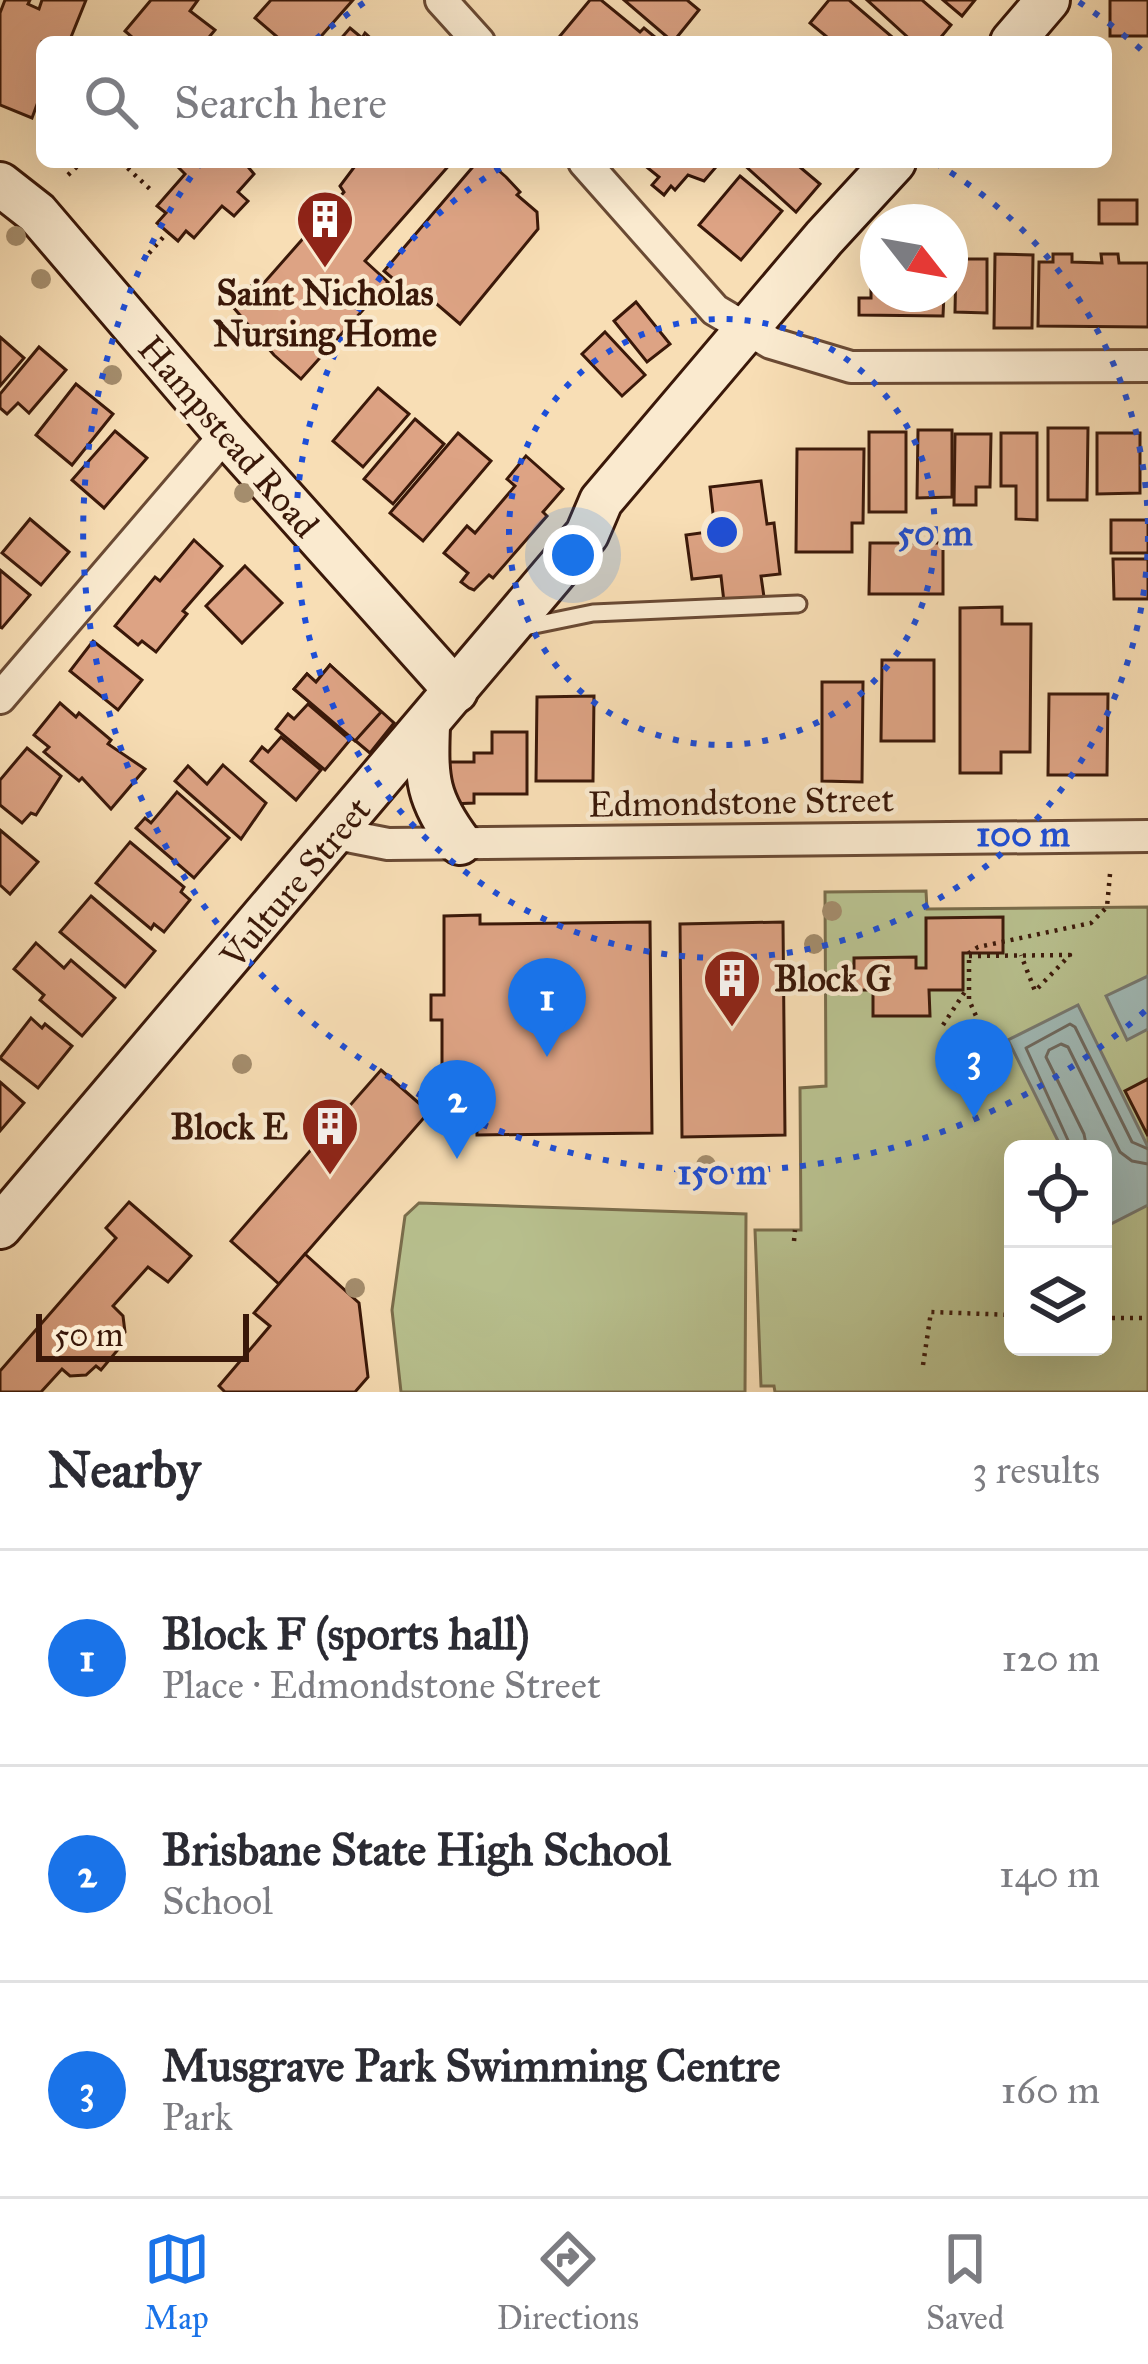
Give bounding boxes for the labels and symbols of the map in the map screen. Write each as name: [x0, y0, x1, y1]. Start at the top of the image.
building icon: Saint Nicholas Nursing Home: [294, 188, 356, 270]
north arrow: [860, 204, 968, 312]
place label: Saint Nicholas Nursing Home: [213, 271, 437, 356]
street label: Hampstead Road: [129, 327, 328, 547]
centre of rings: [701, 511, 743, 553]
text: 50 m: [897, 511, 974, 555]
your location: [543, 525, 603, 585]
street label: Edmondstone Street: [588, 777, 895, 827]
street label: Vulture Street: [211, 788, 380, 978]
text: 100 m: [976, 812, 1071, 856]
building icon: Block G: [701, 947, 763, 1029]
place label: Block G: [774, 957, 892, 1001]
pin: 1: [508, 958, 586, 1057]
pin: 3: [935, 1019, 1013, 1118]
pin: 2: [418, 1060, 496, 1159]
building icon: Block E: [299, 1095, 361, 1177]
place label: Block E: [171, 1105, 288, 1149]
text: 150 m: [677, 1150, 768, 1194]
scale bar: [36, 1308, 249, 1361]

